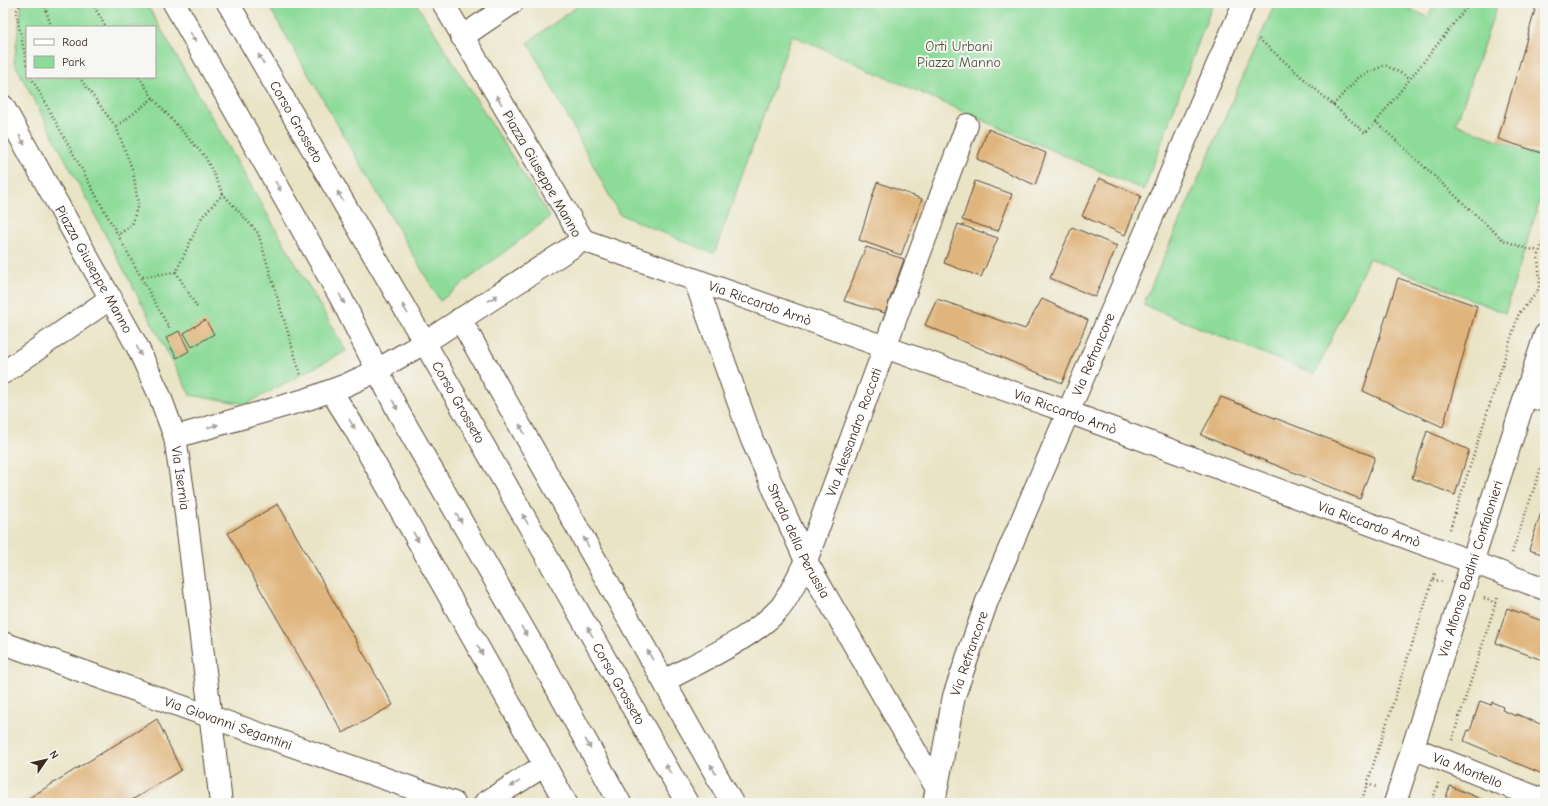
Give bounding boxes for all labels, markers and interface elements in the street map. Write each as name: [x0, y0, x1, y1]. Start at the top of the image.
legend: [26, 26, 156, 78]
one-way arrow: [189, 31, 196, 43]
text: Road: [62, 35, 88, 49]
park label: Orti Urbani Piazza Manno: [917, 38, 1001, 71]
one-way arrow: [257, 53, 264, 65]
text: Park: [62, 55, 85, 69]
street label: Corso Grosseto: [266, 78, 327, 166]
one-way arrow: [496, 94, 503, 106]
street label: Piazza Giuseppe Manno: [499, 108, 585, 240]
one-way arrow: [19, 134, 25, 146]
one-way arrow: [274, 180, 281, 192]
one-way arrow: [336, 190, 343, 202]
street label: Piazza Giuseppe Manno: [52, 202, 137, 336]
street label: Via Riccardo Arnò: [706, 277, 814, 329]
one-way arrow: [338, 293, 345, 305]
one-way arrow: [487, 295, 499, 302]
one-way arrow: [401, 303, 408, 315]
street label: Via Refrancore: [1068, 310, 1118, 398]
one-way arrow: [136, 346, 142, 357]
street label: Corso Grosseto: [429, 358, 489, 446]
street label: Via Alessandro Roccati: [822, 365, 885, 499]
street label: Via Riccardo Arnò: [1012, 385, 1119, 438]
one-way arrow: [392, 399, 398, 411]
one-way arrow: [348, 418, 355, 430]
one-way arrow: [207, 423, 219, 429]
one-way arrow: [519, 423, 526, 435]
street label: Via Isernia: [168, 445, 194, 511]
street label: Via Alfonso Badini Confalonieri: [1434, 478, 1506, 659]
street label: Strada della Perussia: [764, 481, 834, 601]
street label: Via Riccardo Arnò: [1316, 497, 1423, 551]
one-way arrow: [456, 512, 463, 524]
one-way arrow: [522, 513, 529, 525]
one-way arrow: [412, 531, 419, 543]
one-way arrow: [583, 536, 590, 548]
street label: Via Refrancore: [946, 609, 991, 698]
one-way arrow: [520, 625, 527, 637]
one-way arrow: [586, 626, 593, 638]
street label: Corso Grosseto: [589, 640, 649, 728]
one-way arrow: [476, 645, 483, 656]
one-way arrow: [647, 650, 654, 661]
street label: Via Giovanni Segantini: [162, 692, 295, 753]
one-way arrow: [584, 738, 591, 750]
north arrow: [26, 740, 66, 780]
text: N: [46, 748, 61, 761]
street label: Via Montello: [1430, 748, 1505, 792]
one-way arrow: [664, 763, 671, 775]
one-way arrow: [710, 763, 717, 775]
one-way arrow: [510, 780, 520, 788]

